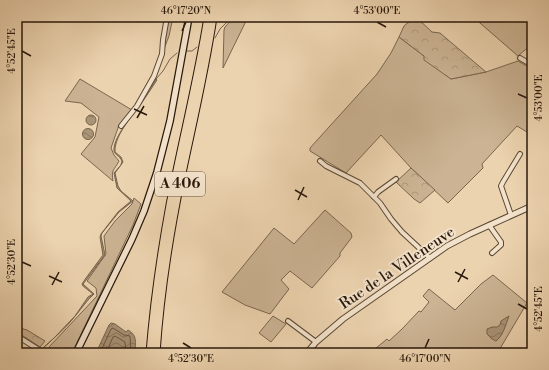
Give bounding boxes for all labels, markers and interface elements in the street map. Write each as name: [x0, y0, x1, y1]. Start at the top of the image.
text: 46°17'20"N: [161, 5, 212, 17]
text: 4°53'00"E: [354, 5, 401, 17]
text: 4°52'45"E: [6, 28, 18, 74]
text: 4°53'00"E: [533, 74, 545, 121]
road number: A 406: [155, 172, 205, 196]
street label: Rue de la Villeneuve: [336, 222, 458, 314]
text: 4°52'30"E: [6, 239, 18, 285]
text: 4°52'45"E: [533, 286, 545, 332]
text: 4°52'30"E: [168, 353, 214, 365]
text: 46°17'00"N: [399, 353, 451, 365]

